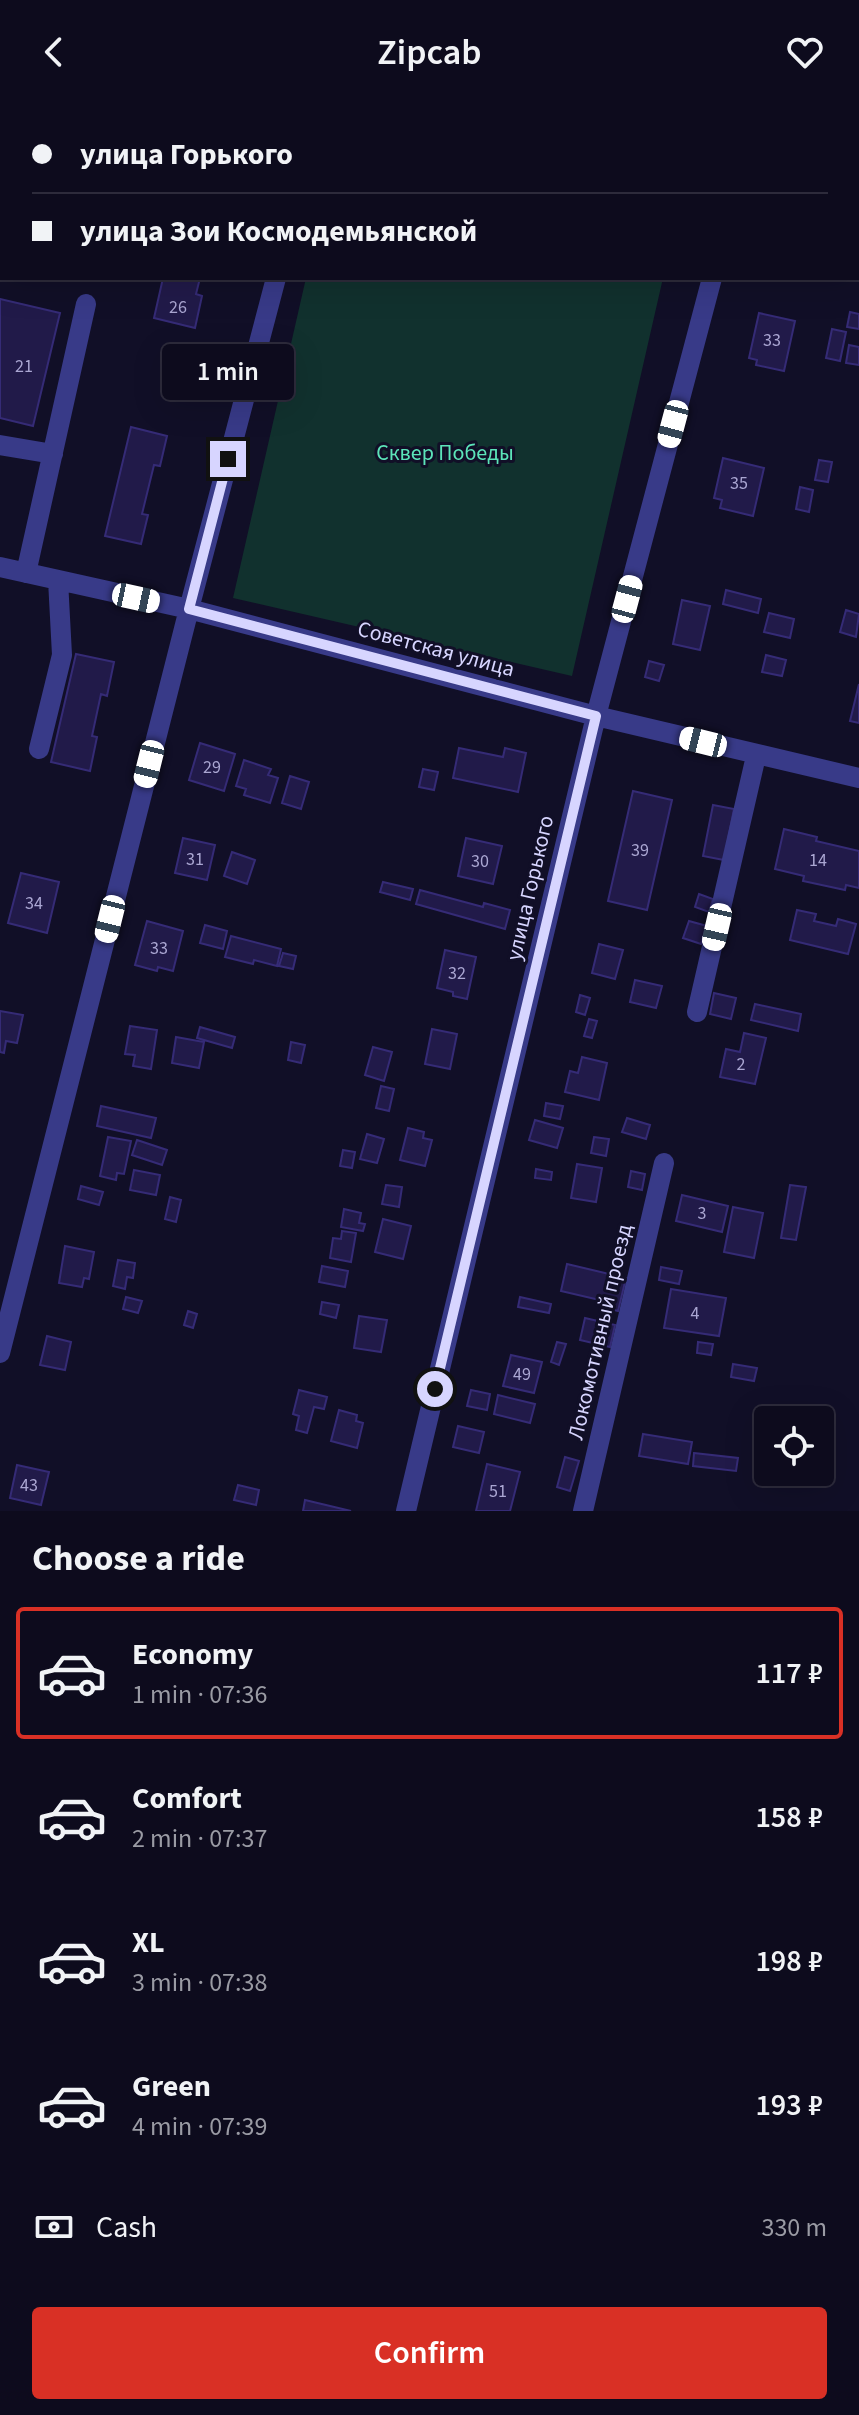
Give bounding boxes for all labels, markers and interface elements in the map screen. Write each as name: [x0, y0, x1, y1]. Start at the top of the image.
text: Zipcab: [377, 27, 482, 78]
icon: back: [32, 30, 76, 74]
icon: heart: [783, 30, 827, 74]
text: улица Горького: [80, 133, 293, 176]
text: улица Зои Космодемьянской: [80, 210, 477, 253]
house number: 26: [169, 295, 187, 320]
house number: 33: [763, 328, 781, 353]
callout: 1 min: [162, 343, 294, 399]
text: 1 min: [197, 353, 259, 390]
house number: 21: [15, 354, 33, 379]
car: [655, 398, 691, 450]
park label: Сквер Победы: [376, 437, 514, 469]
route end: [210, 441, 246, 477]
house number: 35: [730, 471, 748, 496]
car: [609, 573, 645, 625]
car: [110, 581, 162, 615]
street label: Советская улица: [354, 613, 518, 685]
car: [677, 725, 729, 759]
car: [132, 738, 166, 790]
house number: 29: [203, 755, 221, 780]
street label: улица Горького: [498, 812, 562, 964]
house number: 39: [631, 838, 649, 863]
house number: 31: [186, 847, 204, 872]
house number: 14: [809, 848, 827, 873]
house number: 30: [471, 849, 489, 874]
house number: 34: [25, 891, 43, 916]
car: [93, 893, 127, 945]
car: [700, 901, 734, 953]
house number: 33: [150, 936, 168, 961]
house number: 32: [448, 961, 466, 986]
house number: 2: [737, 1052, 746, 1077]
house number: 3: [698, 1201, 707, 1226]
street label: Локомотивный проезд: [560, 1221, 640, 1443]
house number: 4: [691, 1301, 700, 1326]
house number: 49: [513, 1362, 531, 1387]
route start: [417, 1371, 453, 1407]
map controls: [754, 1406, 834, 1486]
button: locate: [754, 1406, 834, 1486]
house number: 43: [20, 1473, 38, 1498]
house number: 51: [489, 1479, 507, 1504]
text: Choose a ride: [32, 1533, 245, 1584]
text: Economy: [132, 1633, 253, 1676]
icon: car: [36, 1637, 108, 1709]
text: 117 ₽: [755, 1652, 823, 1695]
text: 1 min · 07:36: [132, 1676, 267, 1713]
text: Comfort: [132, 1777, 242, 1820]
icon: car: [36, 1781, 108, 1853]
text: 158 ₽: [755, 1796, 823, 1839]
text: 2 min · 07:37: [132, 1820, 267, 1857]
text: XL: [132, 1921, 165, 1964]
icon: car: [36, 1925, 108, 1997]
text: 198 ₽: [755, 1940, 823, 1983]
text: 3 min · 07:38: [132, 1964, 267, 2001]
text: Green: [132, 2065, 211, 2108]
icon: car: [36, 2069, 108, 2141]
text: 193 ₽: [755, 2084, 823, 2127]
text: 4 min · 07:39: [132, 2108, 267, 2145]
icon: cash: [32, 2205, 76, 2249]
text: Cash: [96, 2206, 157, 2249]
text: 330 m: [761, 2209, 827, 2246]
button: Confirm: [32, 2307, 827, 2399]

